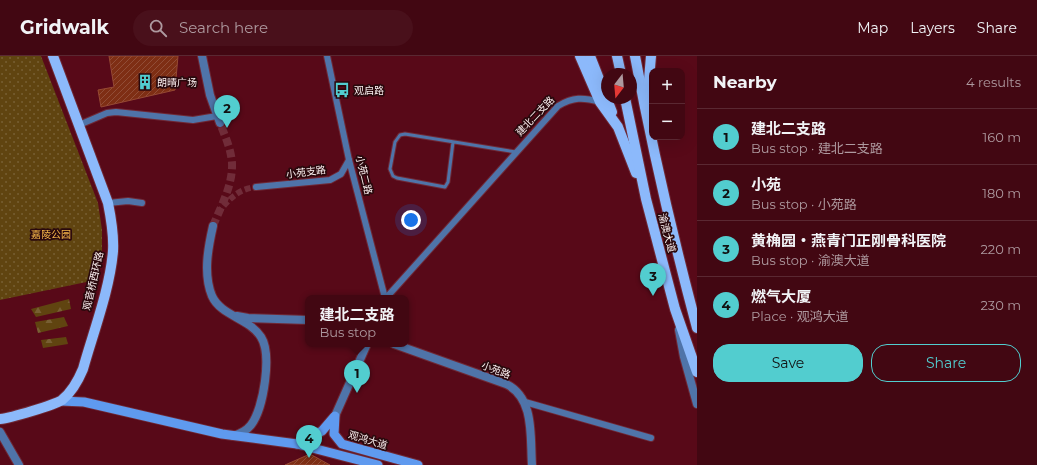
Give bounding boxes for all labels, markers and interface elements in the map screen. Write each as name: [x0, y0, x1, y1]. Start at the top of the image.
search box: [133, 10, 413, 46]
text: Gridwalk: [20, 16, 109, 39]
icon: search: [147, 17, 169, 39]
text: Search here: [179, 18, 268, 37]
text: Map: [857, 19, 888, 37]
text: Layers: [910, 19, 955, 37]
text: Share: [977, 19, 1017, 37]
north arrow: [601, 68, 637, 104]
map controls: [649, 68, 685, 140]
button: +: [649, 68, 685, 104]
text: Nearby: [713, 72, 777, 92]
building icon: 朗晴广场: [136, 73, 154, 91]
text: 4 results: [966, 74, 1021, 90]
place label: 朗晴广场: [157, 76, 197, 89]
bus stop icon: 观启路: [333, 81, 351, 99]
place label: 观启路: [354, 84, 384, 97]
street label: 建北二支路: [513, 94, 557, 138]
pin: 2: [214, 95, 240, 128]
button: −: [649, 104, 685, 140]
text: 建北二支路: [751, 119, 826, 138]
text: 1: [723, 129, 729, 145]
text: 160 m: [983, 129, 1021, 145]
text: Bus stop · 建北二支路: [751, 140, 883, 156]
street label: 小苑二路: [353, 154, 375, 196]
street label: 小苑支路: [285, 163, 327, 181]
text: 小苑: [751, 175, 781, 194]
text: 2: [722, 185, 730, 201]
text: 180 m: [982, 185, 1021, 201]
text: Bus stop · 小苑路: [751, 196, 857, 212]
your location: [401, 210, 421, 230]
street label: 渝澳大道: [656, 212, 678, 254]
park label: 嘉陵公园: [31, 228, 71, 241]
text: 黄桷园‧燕青门正刚骨科医院: [751, 231, 946, 250]
text: 3: [722, 241, 730, 257]
text: 220 m: [980, 241, 1021, 257]
street label: 观音桥西环路: [80, 250, 106, 312]
text: Bus stop · 渝澳大道: [751, 252, 870, 268]
pin: 3: [640, 263, 666, 296]
text: 燃气大厦: [751, 287, 811, 306]
popup: [305, 295, 409, 347]
text: 4: [722, 297, 730, 313]
text: 230 m: [980, 297, 1021, 313]
text: 建北二支路: [319, 305, 395, 324]
text: Place · 观鸿大道: [751, 308, 849, 324]
text: Bus stop: [319, 324, 376, 340]
button: Save: [713, 344, 863, 382]
button: Share: [871, 344, 1021, 382]
street label: 小苑路: [480, 359, 512, 381]
pin: 1: [344, 360, 370, 393]
pin: 4: [296, 425, 322, 458]
street label: 观鸿大道: [347, 428, 389, 452]

